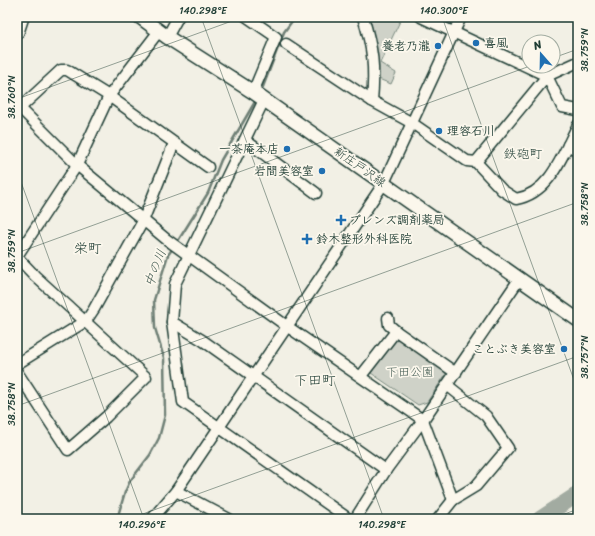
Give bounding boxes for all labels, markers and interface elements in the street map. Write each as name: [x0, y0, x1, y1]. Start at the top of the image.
text: 140.298°E: [179, 2, 228, 20]
text: 140.300°E: [420, 2, 469, 20]
text: 38.759°N: [576, 28, 594, 72]
place label: 喜風: [484, 32, 508, 54]
north arrow: [521, 34, 561, 74]
place label: 養老乃瀧: [382, 35, 430, 57]
text: N: [530, 35, 545, 56]
marker: 喜風: [471, 38, 481, 48]
marker: 養老乃瀧: [433, 41, 443, 51]
text: 38.760°N: [3, 75, 21, 119]
place label: 理容石川: [447, 120, 495, 142]
marker: 理容石川: [434, 126, 444, 136]
place label: 一茶庵本店: [219, 138, 279, 160]
street label: 新庄戸沢線: [329, 141, 391, 193]
district label: 鉄砲町: [503, 142, 543, 165]
marker: 一茶庵本店: [282, 144, 292, 154]
place label: 岩間美容室: [254, 160, 314, 182]
marker: 岩間美容室: [317, 166, 327, 176]
text: 38.758°N: [576, 182, 594, 226]
place label: ブレンズ調剤薬局: [349, 209, 445, 231]
marker: ブレンズ調剤薬局: [336, 215, 346, 225]
place label: 鈴木整形外科医院: [316, 228, 412, 250]
text: 38.759°N: [3, 229, 21, 273]
marker: 鈴木整形外科医院: [301, 233, 313, 245]
district label: 栄町: [74, 236, 102, 261]
water label: 中の川: [137, 246, 173, 290]
text: 38.757°N: [576, 335, 594, 379]
place label: ことぶき美容室: [472, 338, 556, 360]
marker: ことぶき美容室: [559, 344, 569, 354]
park label: 下田公園: [386, 361, 434, 383]
district label: 下田町: [294, 368, 336, 393]
text: 38.758°N: [3, 382, 21, 426]
text: 140.296°E: [118, 516, 167, 534]
text: 140.298°E: [358, 516, 407, 534]

